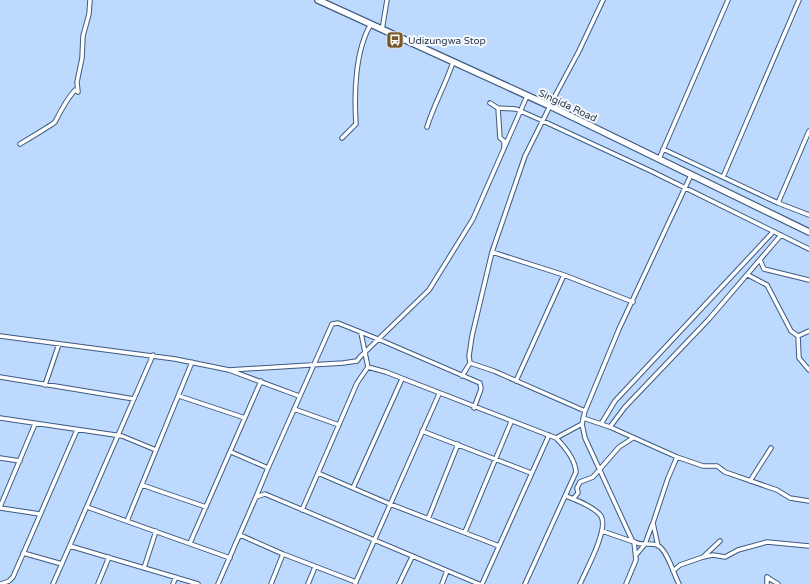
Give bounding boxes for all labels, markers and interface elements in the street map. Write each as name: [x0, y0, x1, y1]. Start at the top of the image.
bus stop icon: Udizungwa Stop: [385, 30, 405, 50]
place label: Udizungwa Stop: [408, 35, 486, 47]
street label: Singida Road: [536, 87, 599, 125]

